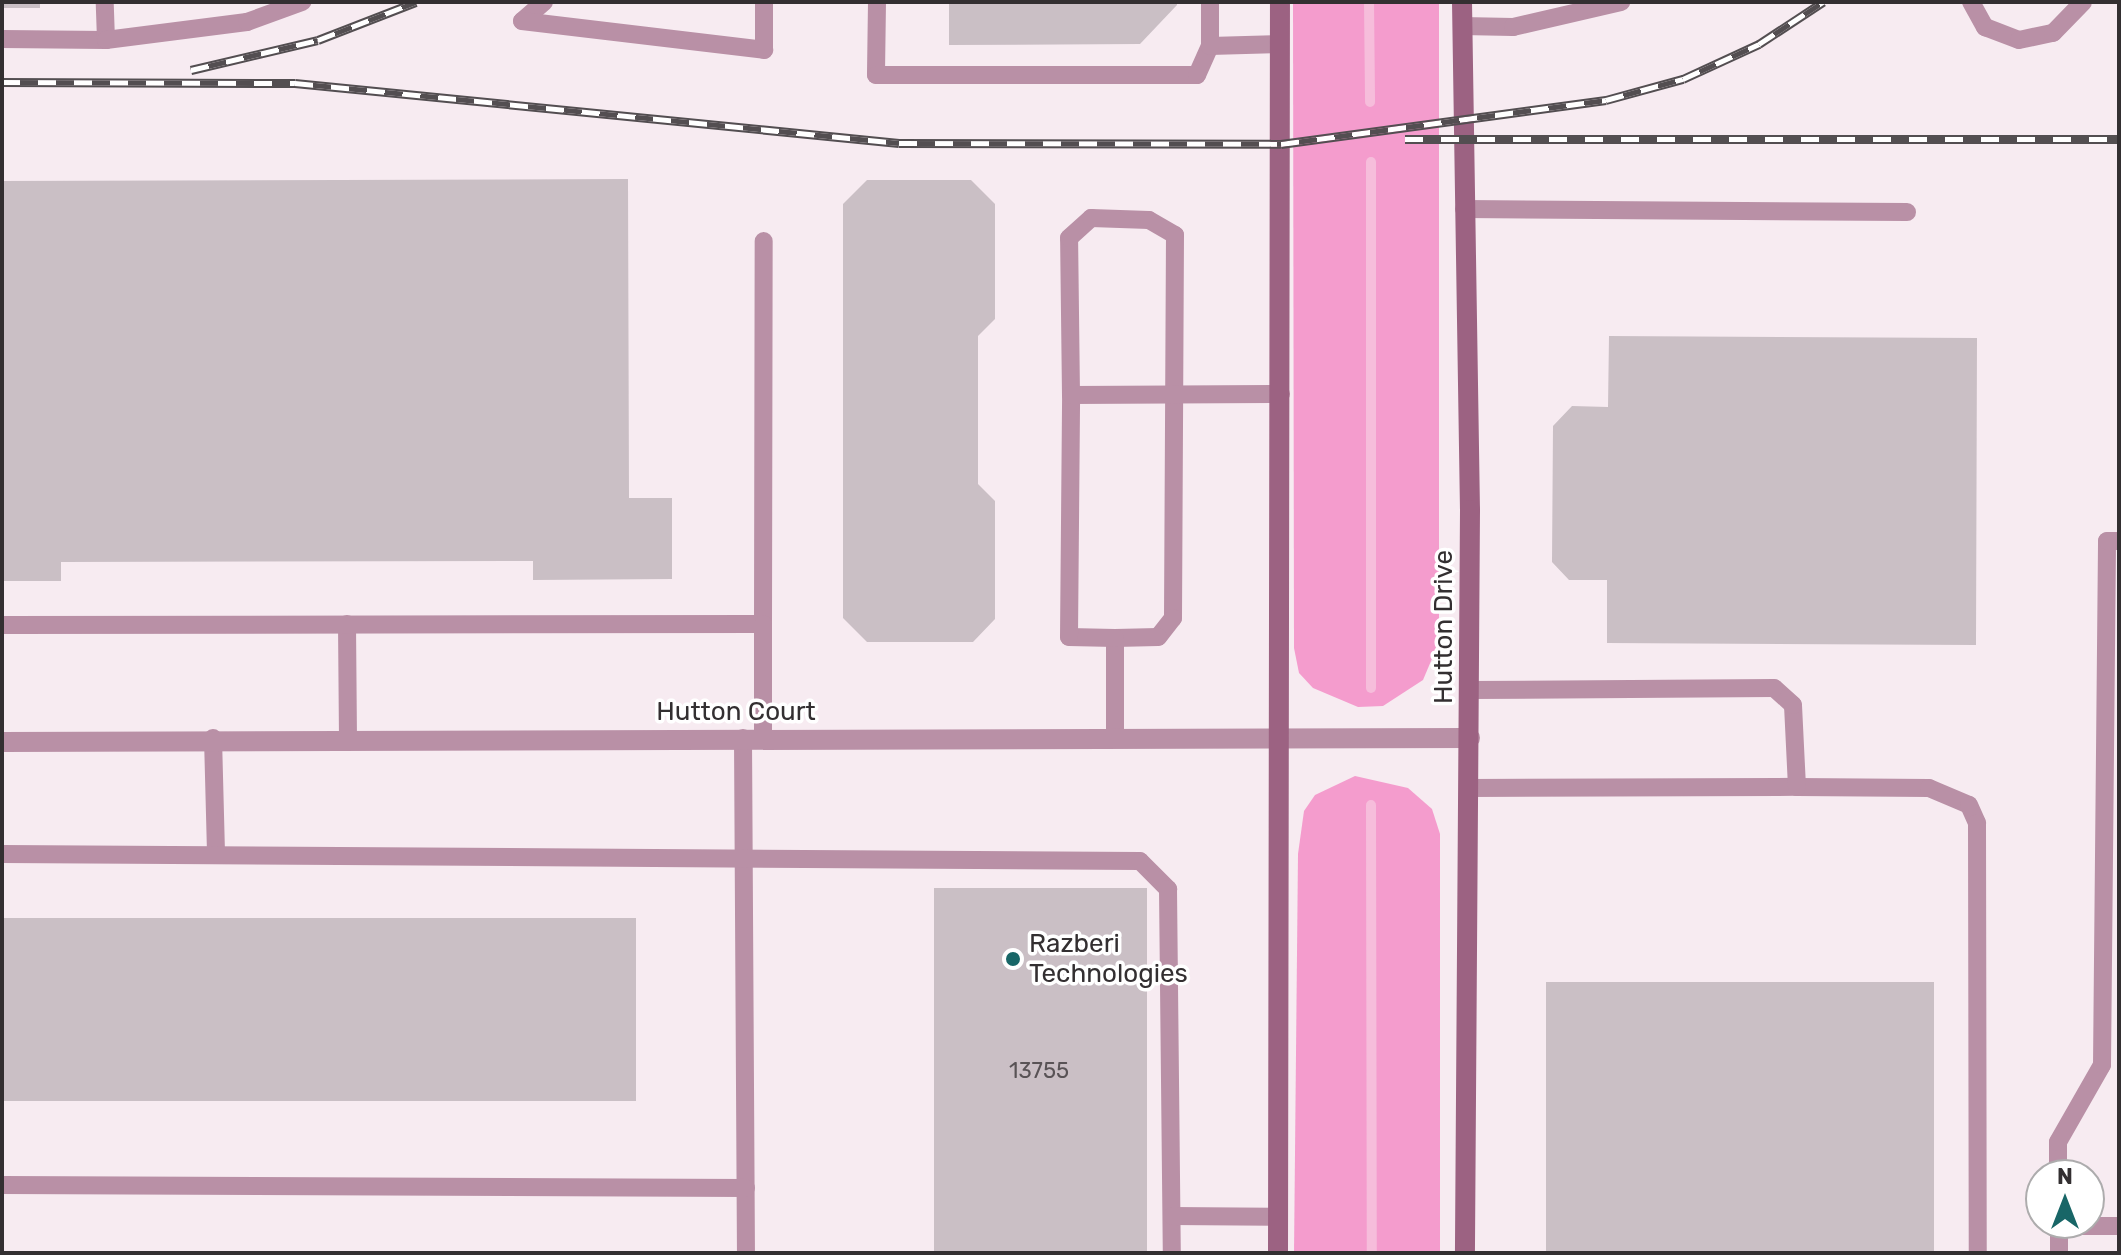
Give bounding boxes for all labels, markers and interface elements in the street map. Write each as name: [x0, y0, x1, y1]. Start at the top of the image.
street label: Hutton Drive: [1428, 550, 1460, 704]
street label: Hutton Court: [656, 696, 816, 728]
place label: Razberi Technologies: [1029, 928, 1188, 990]
marker: Razberi Technologies: [1004, 950, 1022, 968]
house number: 13755: [1009, 1058, 1069, 1084]
north arrow: [2025, 1159, 2105, 1239]
text: N: [2057, 1163, 2073, 1190]

